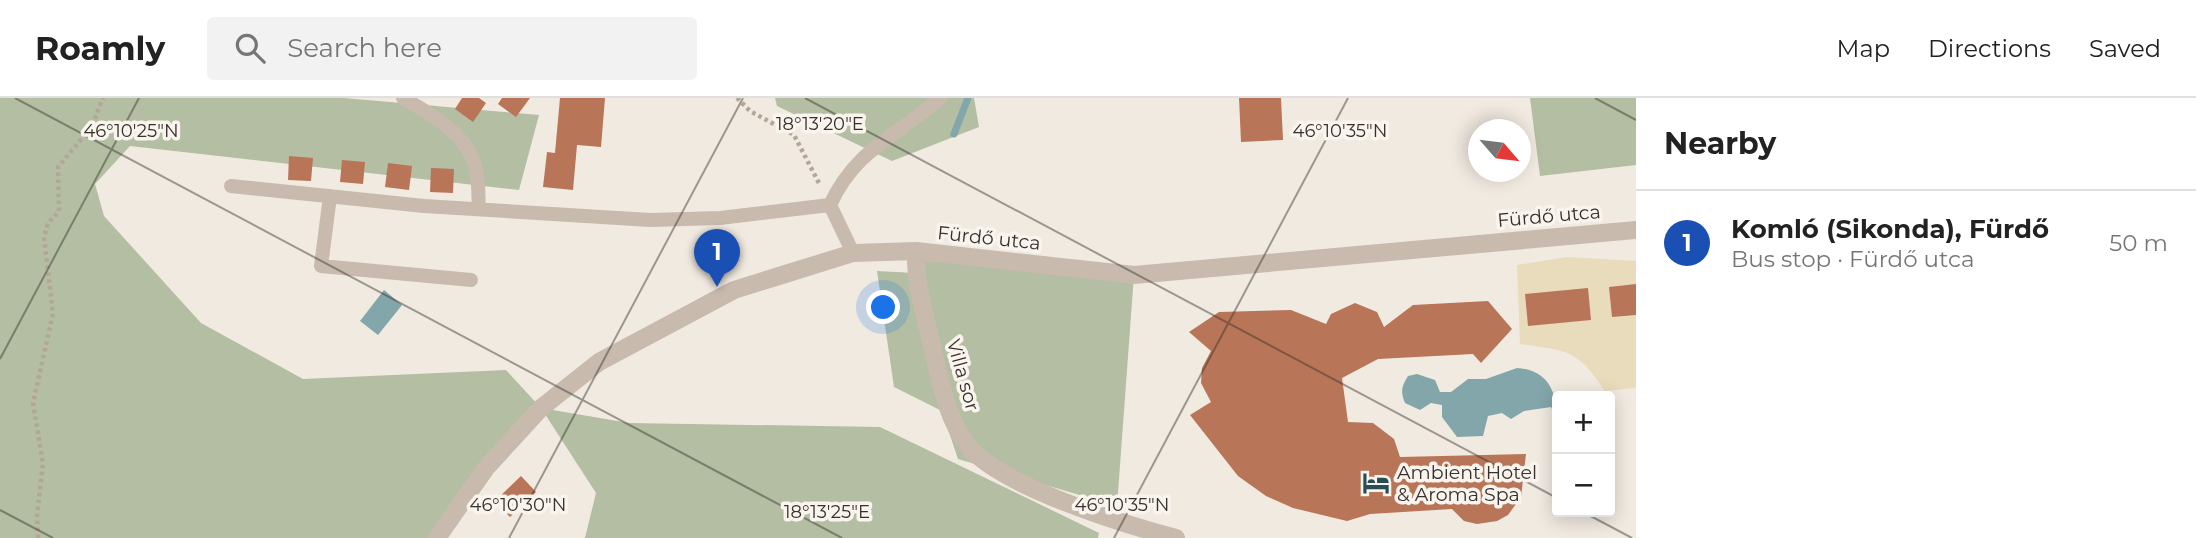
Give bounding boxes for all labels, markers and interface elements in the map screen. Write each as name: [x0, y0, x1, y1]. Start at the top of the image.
search box: [207, 17, 697, 80]
text: Roamly: [35, 28, 165, 68]
icon: search: [231, 29, 269, 67]
text: Search here: [287, 32, 442, 64]
text: Map: [1837, 34, 1890, 63]
text: Directions: [1928, 34, 2051, 63]
text: Saved: [2089, 34, 2161, 63]
text: 18°13'20"E: [776, 113, 864, 135]
north arrow: [1468, 119, 1531, 182]
text: 46°10'25"N: [83, 120, 179, 142]
text: 46°10'35"N: [1293, 120, 1387, 142]
text: Nearby: [1664, 125, 1776, 162]
street label: Fürdő utca: [1496, 200, 1602, 232]
text: Komló (Sikonda), Fürdő: [1731, 213, 2049, 245]
street label: Fürdő utca: [936, 221, 1042, 255]
pin: 1: [694, 229, 740, 287]
text: 1: [1682, 229, 1692, 257]
text: 50 m: [2109, 229, 2168, 257]
text: Bus stop · Fürdő utca: [1731, 245, 1975, 273]
your location: [866, 290, 900, 324]
street label: Villa sor: [942, 337, 984, 413]
map controls: [1552, 391, 1615, 517]
button: +: [1552, 391, 1615, 454]
button: −: [1552, 454, 1615, 517]
place label: Ambient Hotel & Aroma Spa: [1397, 461, 1537, 506]
hotel icon: Ambient Hotel & Aroma Spa: [1361, 468, 1391, 498]
text: 46°10'30"N: [470, 494, 566, 516]
text: 46°10'35"N: [1075, 494, 1169, 516]
text: 18°13'25"E: [784, 501, 870, 523]

